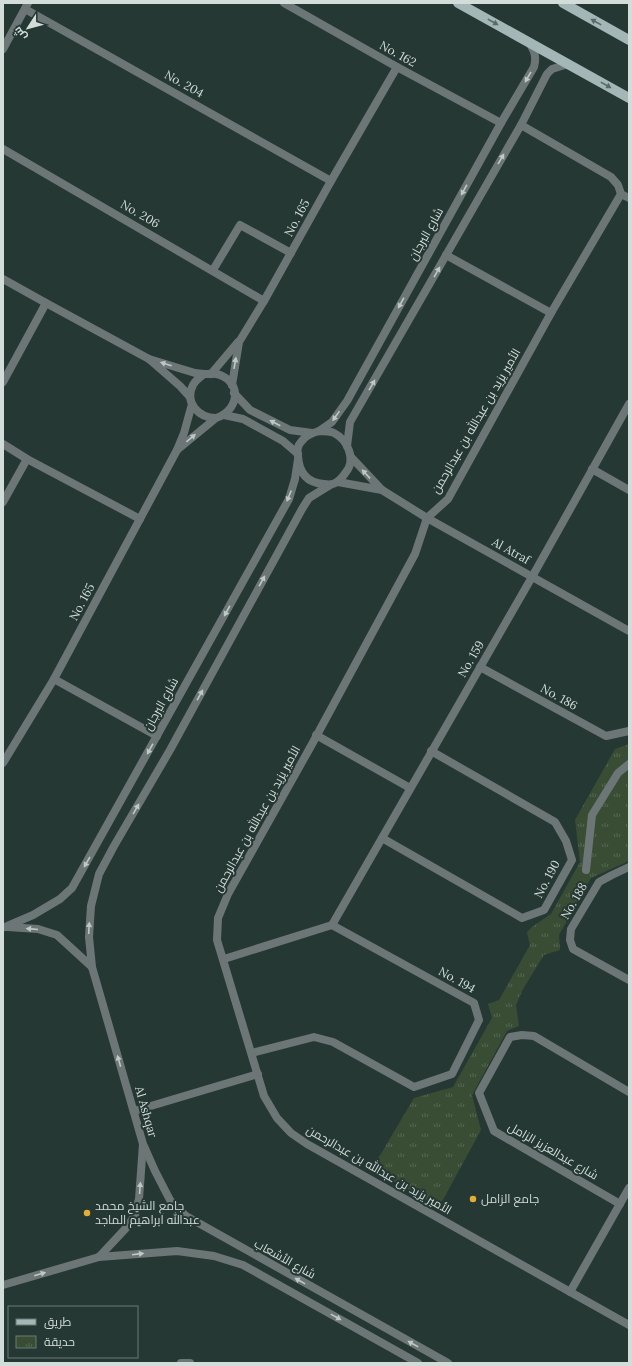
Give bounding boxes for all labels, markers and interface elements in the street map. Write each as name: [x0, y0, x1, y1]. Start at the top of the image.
north arrow: [8, 8, 48, 48]
one-way arrow: [487, 18, 499, 25]
one-way arrow: [590, 18, 602, 25]
text: ش: [10, 24, 30, 44]
street label: No. 162: [377, 37, 419, 70]
street label: No. 204: [162, 67, 207, 101]
one-way arrow: [525, 71, 532, 82]
one-way arrow: [600, 82, 612, 89]
one-way arrow: [498, 153, 504, 165]
one-way arrow: [461, 184, 468, 196]
street label: No. 206: [118, 196, 163, 231]
street label: No. 165: [281, 197, 313, 239]
street label: شارع البرجان: [405, 205, 447, 263]
one-way arrow: [433, 266, 440, 278]
one-way arrow: [398, 298, 405, 309]
street label: الأمير يزيد بن عبدالله بن عبدالرحمن: [428, 345, 523, 496]
one-way arrow: [232, 357, 238, 369]
one-way arrow: [160, 361, 172, 367]
one-way arrow: [368, 379, 375, 391]
one-way arrow: [332, 411, 340, 421]
one-way arrow: [269, 419, 281, 426]
one-way arrow: [186, 433, 196, 443]
one-way arrow: [362, 469, 371, 479]
one-way arrow: [286, 491, 292, 502]
street label: Al Atraf: [489, 533, 534, 568]
one-way arrow: [259, 576, 266, 587]
street label: No. 165: [66, 581, 98, 623]
one-way arrow: [223, 605, 230, 616]
street label: No. 159: [454, 638, 487, 680]
street label: شارع البرجان: [140, 675, 182, 733]
street label: No. 186: [538, 680, 581, 713]
one-way arrow: [196, 689, 203, 701]
one-way arrow: [147, 743, 154, 755]
street label: الأمير يزيد بن عبدالله بن عبدالرحمن: [210, 743, 303, 895]
one-way arrow: [132, 803, 139, 814]
one-way arrow: [84, 856, 91, 868]
street label: No. 190: [530, 857, 563, 900]
street label: No. 188: [557, 879, 590, 922]
one-way arrow: [86, 922, 93, 934]
one-way arrow: [26, 925, 38, 932]
street label: No. 194: [436, 963, 479, 996]
one-way arrow: [116, 1055, 122, 1067]
street label: Al Ashqar: [132, 1084, 161, 1140]
street label: شارع عبدالعزيز الزامل: [505, 1119, 601, 1183]
street label: الأمير يزيد بن عبدالله بن عبدالرحمن: [304, 1122, 455, 1217]
one-way arrow: [137, 1182, 144, 1194]
place label: جامع الزامل: [481, 1191, 539, 1207]
marker: جامع الزامل: [468, 1194, 478, 1204]
place label: جامع الشيخ محمد عبدالله ابراهيم الماجد: [95, 1198, 200, 1228]
marker: جامع الشيخ محمد عبدالله ابراهيم الماجد: [82, 1208, 92, 1218]
street label: شارع الأشعاب: [251, 1236, 319, 1282]
one-way arrow: [132, 1251, 144, 1257]
one-way arrow: [34, 1271, 46, 1277]
one-way arrow: [294, 1277, 306, 1284]
legend: [8, 1306, 138, 1358]
one-way arrow: [331, 1313, 342, 1320]
text: طريق: [44, 1314, 72, 1329]
text: حديقة: [44, 1334, 75, 1349]
one-way arrow: [408, 1341, 419, 1347]

